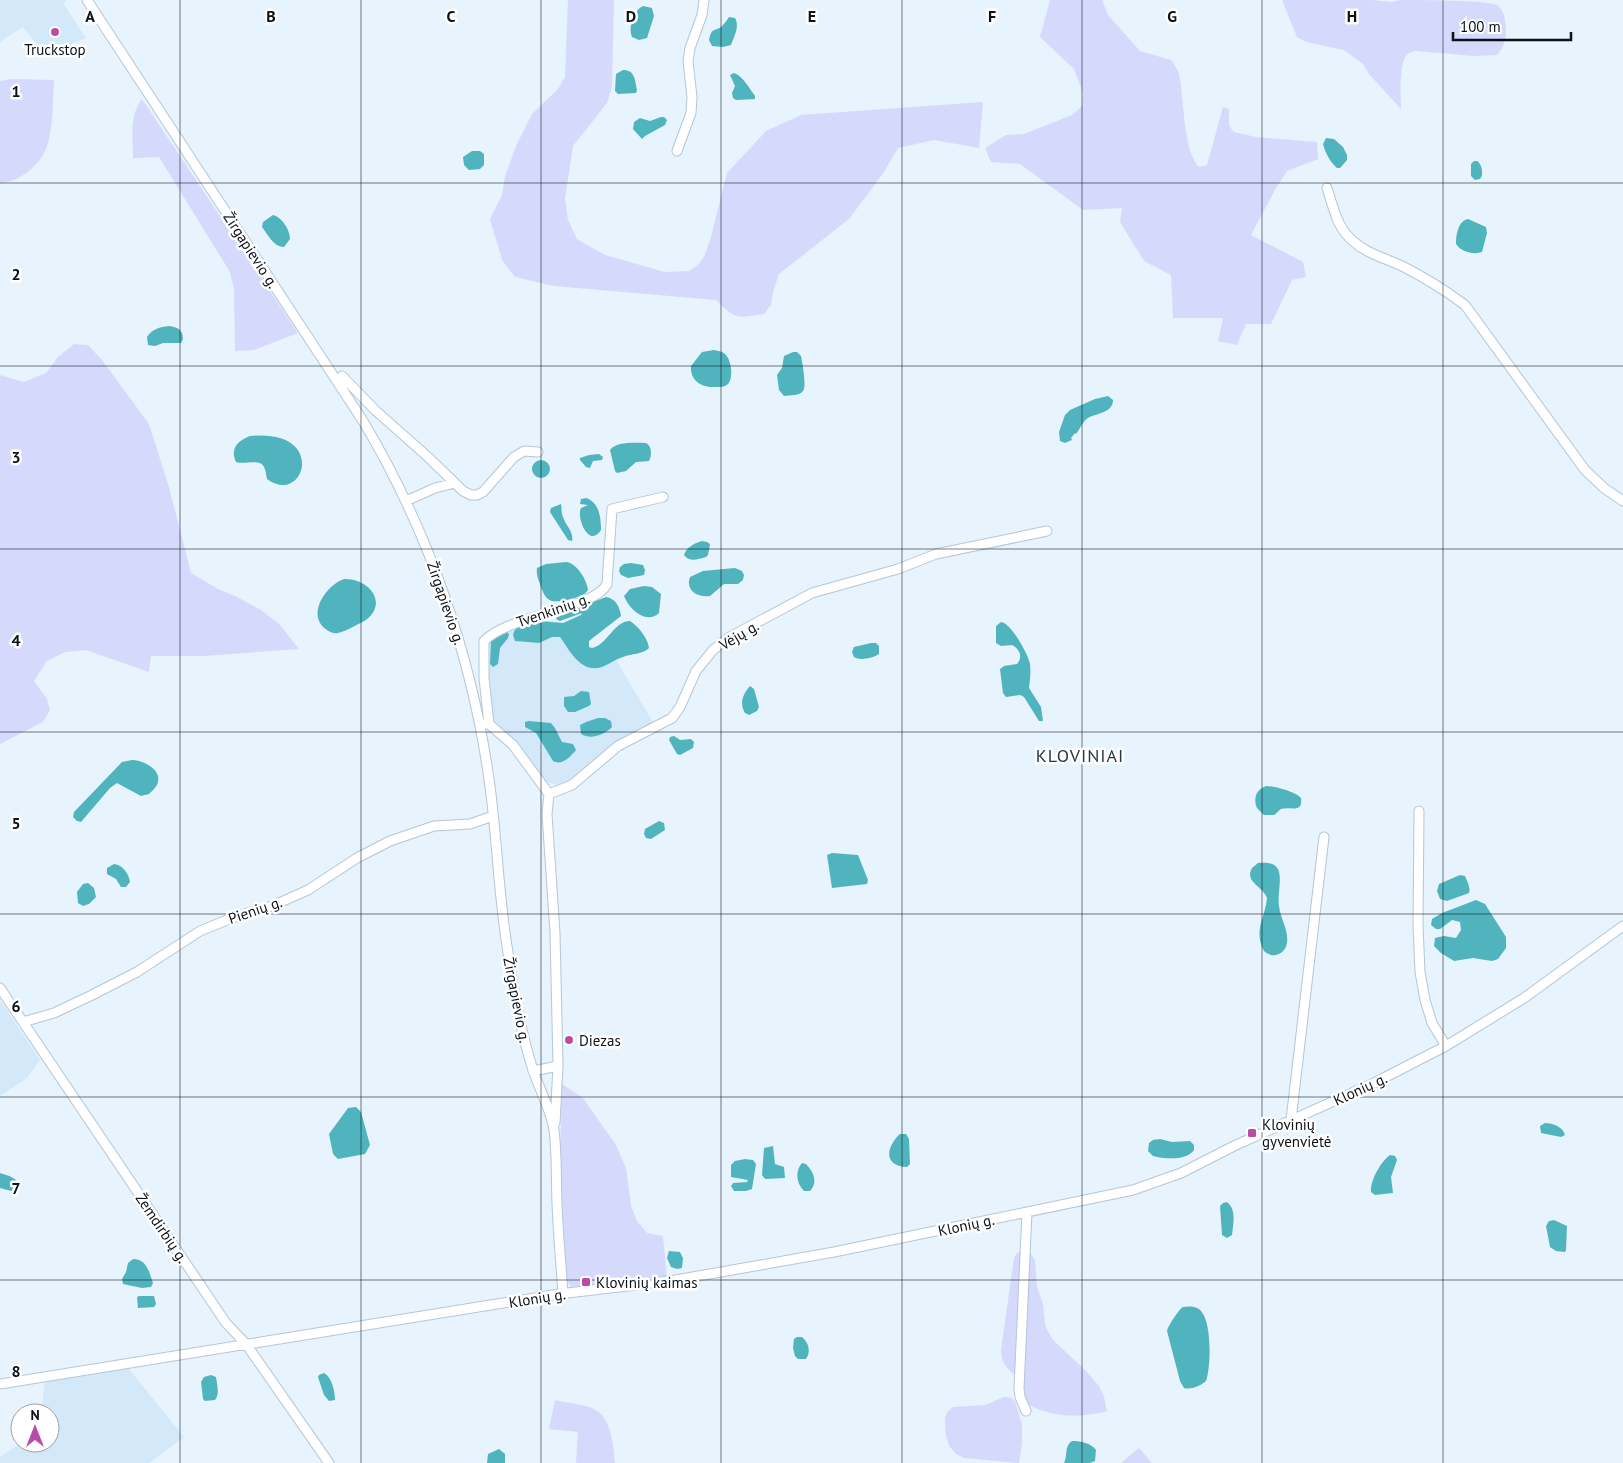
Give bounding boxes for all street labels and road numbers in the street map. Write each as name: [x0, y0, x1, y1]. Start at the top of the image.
street label: Žirgapievio g.: [219, 208, 283, 292]
street label: Žirgapievio g.: [423, 559, 469, 647]
street label: Tvenkinių g.: [514, 589, 592, 631]
street label: Vėjų g.: [715, 616, 762, 655]
street label: Pienių g.: [226, 892, 284, 928]
street label: Žirgapievio g.: [499, 956, 535, 1044]
street label: Klonių g.: [1330, 1068, 1390, 1110]
street label: Žemdirbių g.: [132, 1190, 192, 1266]
street label: Klonių g.: [936, 1210, 996, 1240]
street label: Klonių g.: [507, 1284, 567, 1312]

